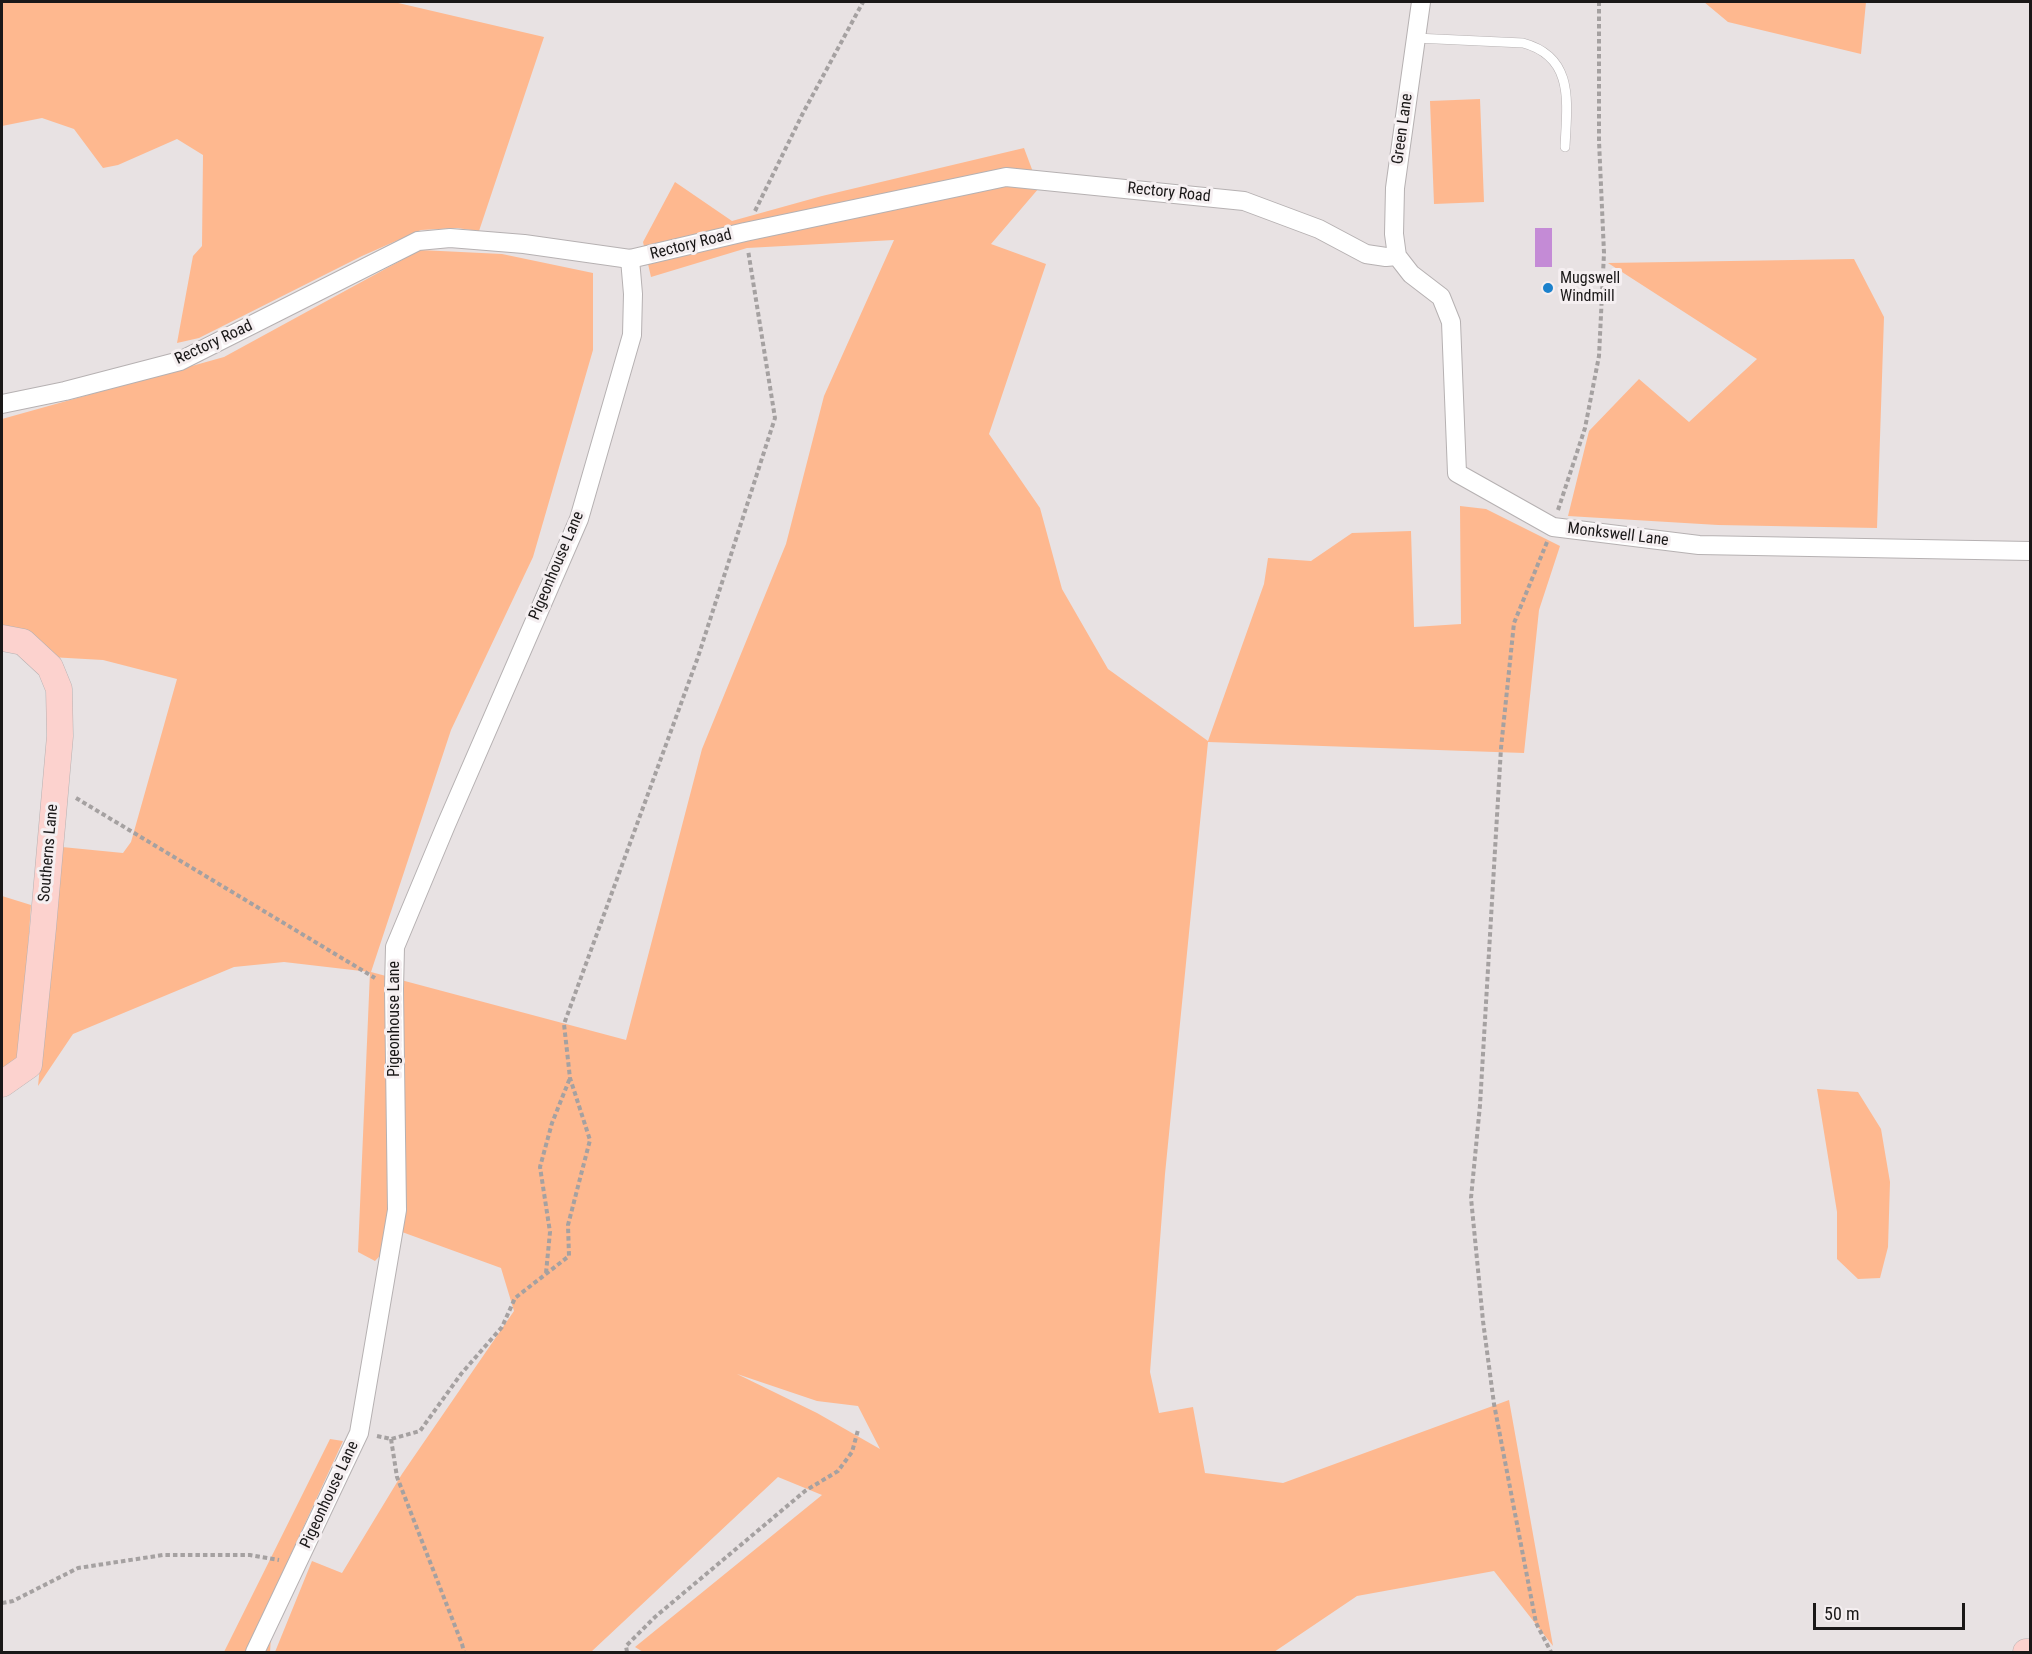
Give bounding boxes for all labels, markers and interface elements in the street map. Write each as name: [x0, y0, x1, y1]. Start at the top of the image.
street label: Green Lane: [1389, 92, 1417, 166]
street label: Rectory Road: [1126, 179, 1212, 207]
street label: Rectory Road: [648, 226, 734, 264]
place label: Mugswell Windmill: [1560, 269, 1620, 307]
marker: Mugswell Windmill: [1541, 281, 1555, 295]
street label: Rectory Road: [172, 317, 256, 369]
street label: Pigeonhouse Lane: [525, 509, 589, 623]
street label: Monkswell Lane: [1566, 519, 1670, 551]
street label: Southerns Lane: [35, 803, 63, 903]
street label: Pigeonhouse Lane: [385, 961, 405, 1077]
street label: Pigeonhouse Lane: [297, 1438, 363, 1552]
scale bar: [1816, 1591, 1968, 1629]
text: 50 m: [1824, 1603, 1859, 1624]

